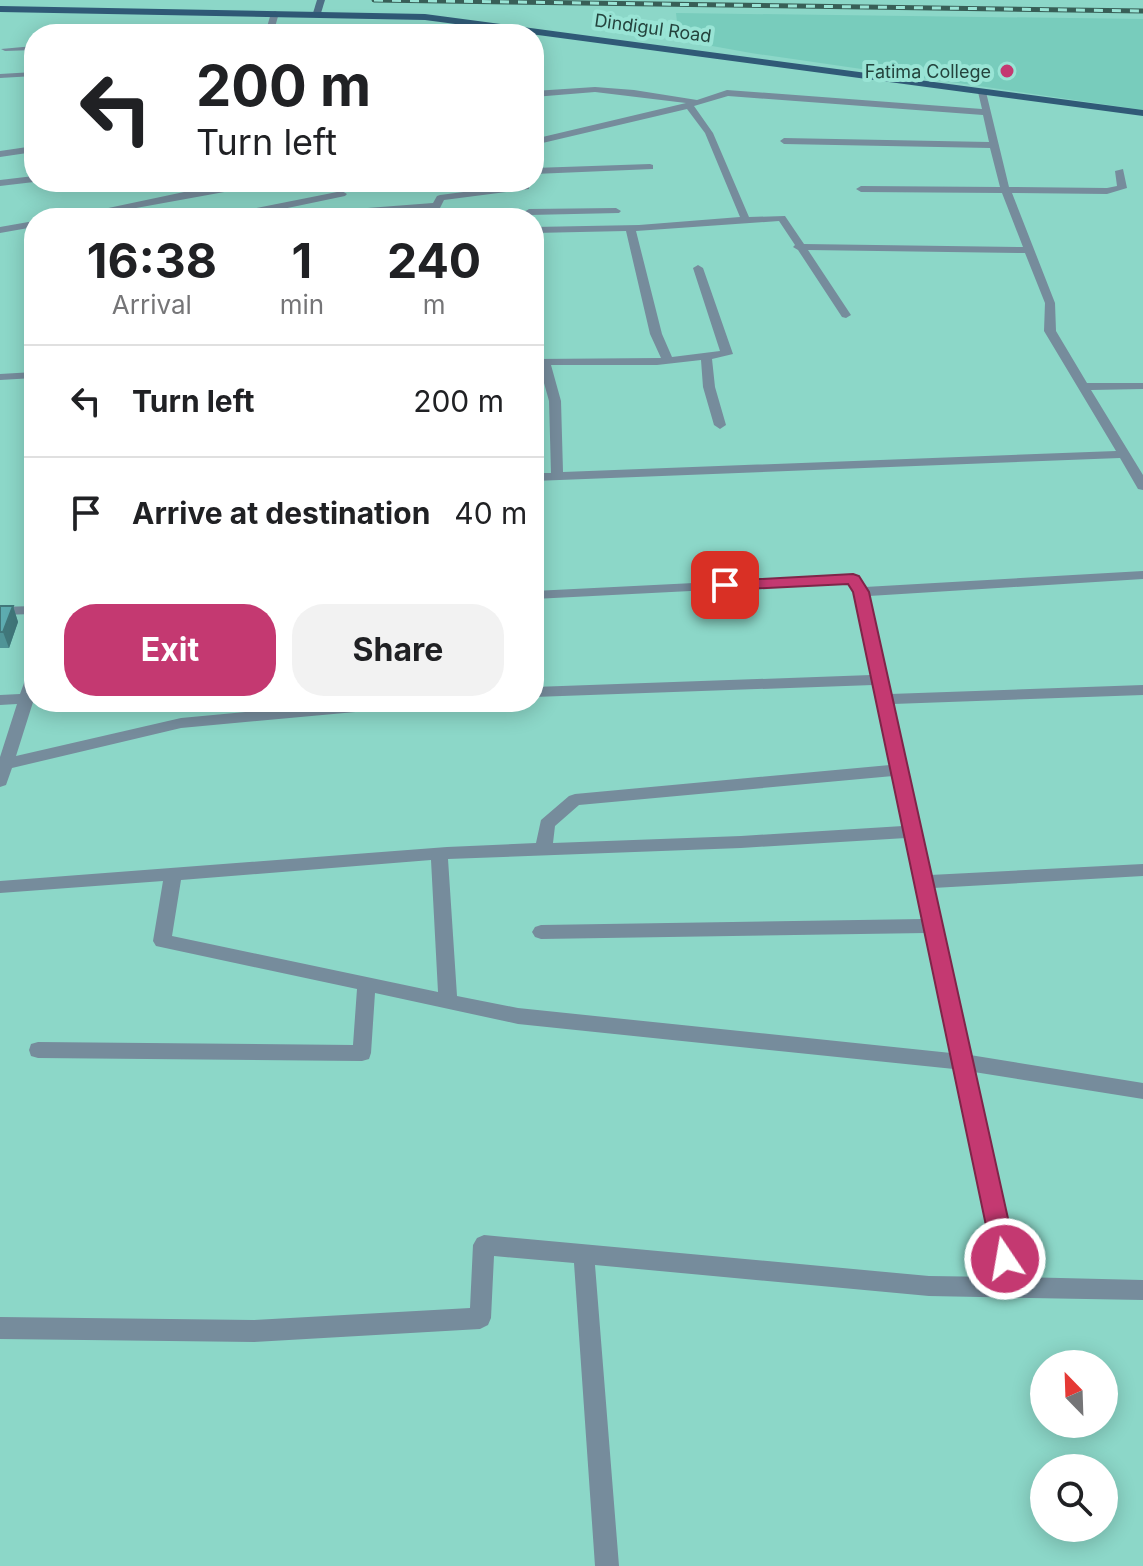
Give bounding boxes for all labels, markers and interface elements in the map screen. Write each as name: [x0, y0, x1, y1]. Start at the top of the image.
street label: Dindigul Road: [593, 9, 713, 47]
text: 200 m: [196, 52, 371, 120]
icon: left: [64, 56, 168, 160]
place label: Fatima College: [865, 61, 991, 82]
marker: Fatima College: [998, 62, 1016, 80]
text: Turn left: [196, 120, 337, 164]
text: 16:38: [87, 231, 217, 290]
text: 1: [292, 231, 312, 290]
text: 240: [387, 231, 481, 290]
text: Arrival: [112, 289, 192, 320]
text: min: [280, 289, 324, 320]
text: m: [423, 289, 445, 320]
icon: left: [64, 379, 108, 423]
text: Turn left: [132, 383, 254, 419]
text: 200 m: [413, 383, 504, 419]
icon: arrive: [64, 491, 108, 535]
text: Arrive at destination: [132, 495, 430, 531]
text: 40 m: [454, 495, 527, 531]
pin: [691, 551, 759, 619]
icon: arrive: [703, 563, 747, 607]
button: Exit: [64, 604, 276, 696]
button: Share: [292, 604, 504, 696]
position arrow: [963, 1217, 1047, 1301]
north arrow: [1030, 1350, 1118, 1438]
map controls: [1030, 1350, 1118, 1542]
button: search: [1030, 1454, 1118, 1542]

